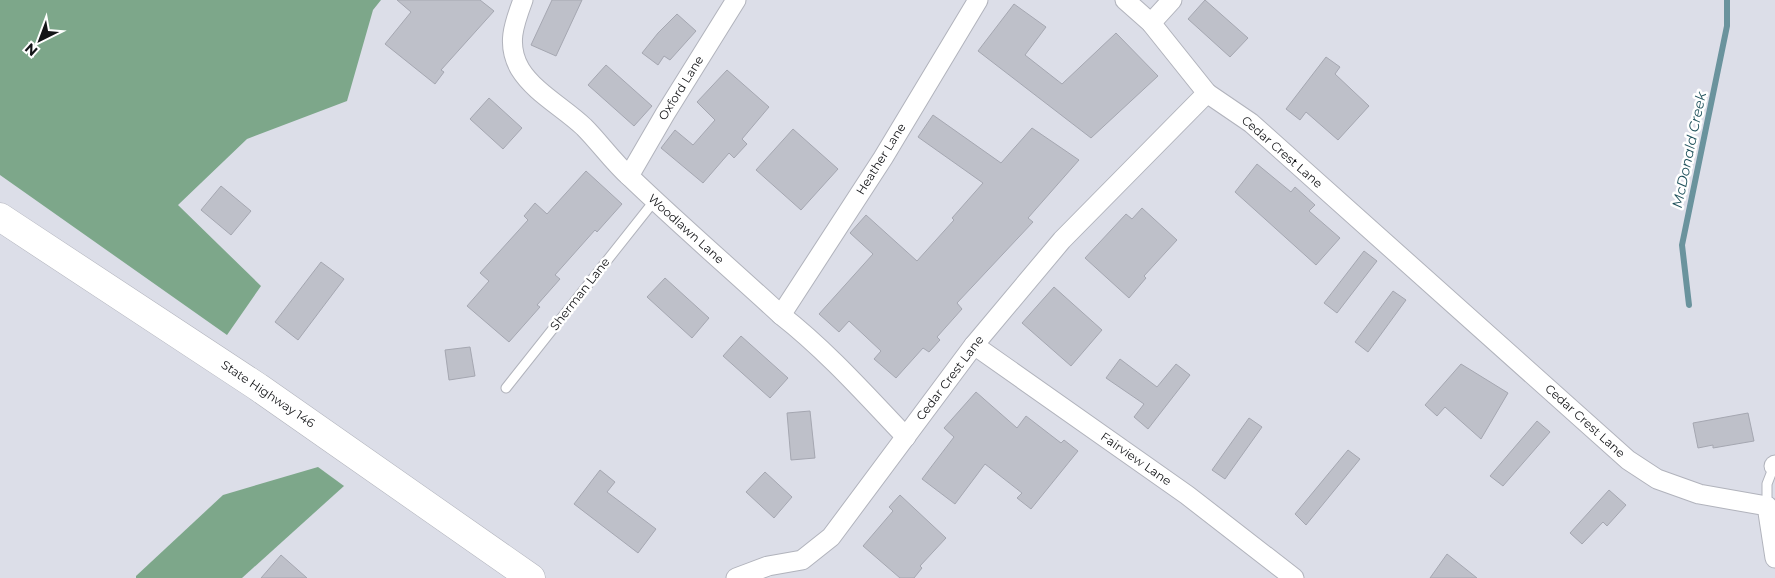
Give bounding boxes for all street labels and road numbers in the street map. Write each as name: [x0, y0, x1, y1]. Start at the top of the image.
street label: Oxford Lane: [655, 53, 706, 123]
street label: Cedar Crest Lane: [1239, 112, 1326, 191]
street label: Heather Lane: [853, 120, 909, 197]
street label: Woodlawn Lane: [645, 190, 728, 267]
street label: Sherman Lane: [547, 254, 613, 333]
street label: Cedar Crest Lane: [913, 332, 986, 423]
street label: State Highway 146: [219, 357, 318, 430]
street label: Cedar Crest Lane: [1542, 381, 1628, 460]
street label: Fairview Lane: [1098, 429, 1174, 488]

